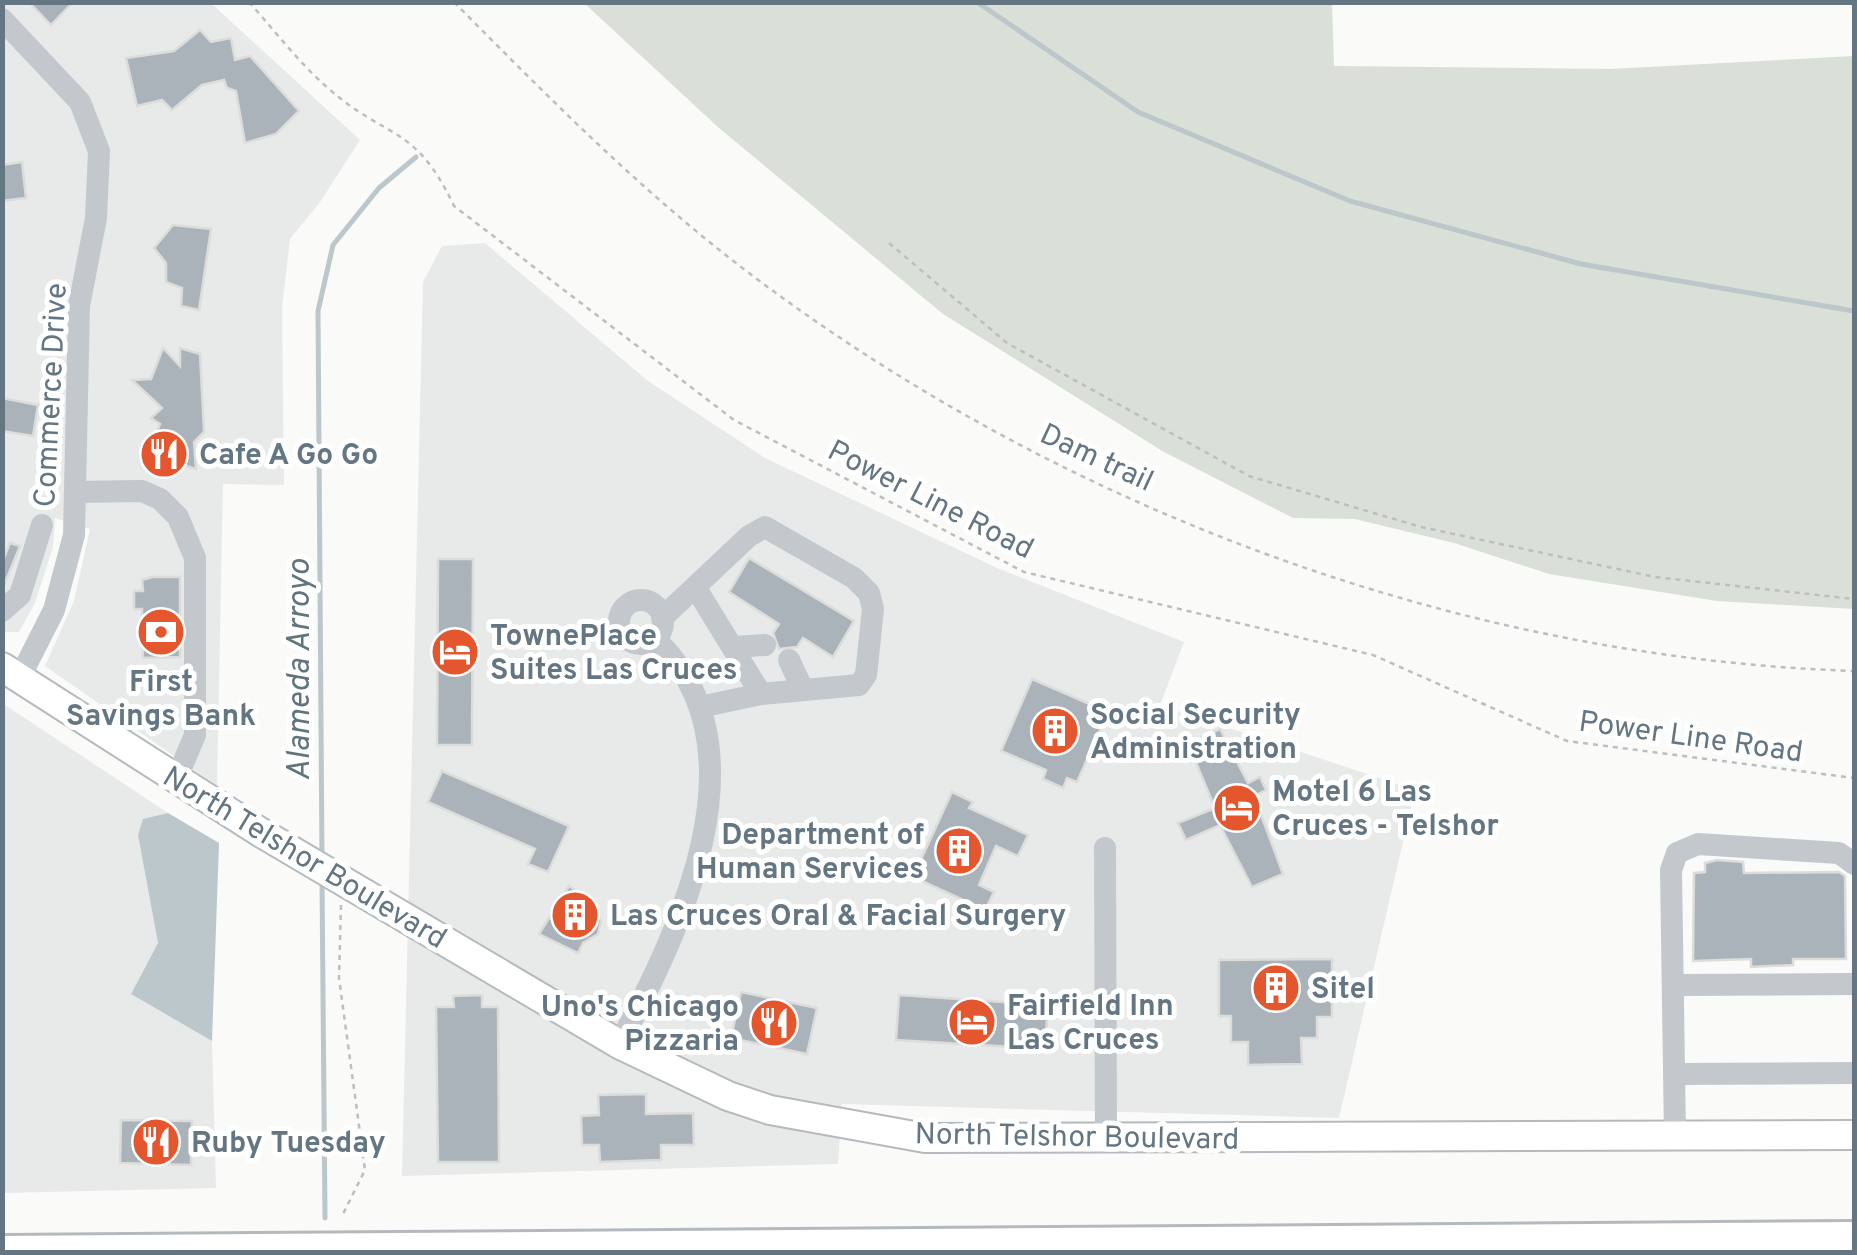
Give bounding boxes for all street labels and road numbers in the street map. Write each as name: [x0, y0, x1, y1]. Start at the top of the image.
street label: Commerce Drive: [28, 282, 77, 508]
street label: Dam trail: [1033, 417, 1159, 502]
street label: Power Line Road: [821, 433, 1039, 569]
street label: Power Line Road: [1576, 704, 1805, 773]
street label: North Telshor Boulevard: [155, 760, 452, 959]
street label: North Telshor Boulevard: [914, 1117, 1240, 1160]

